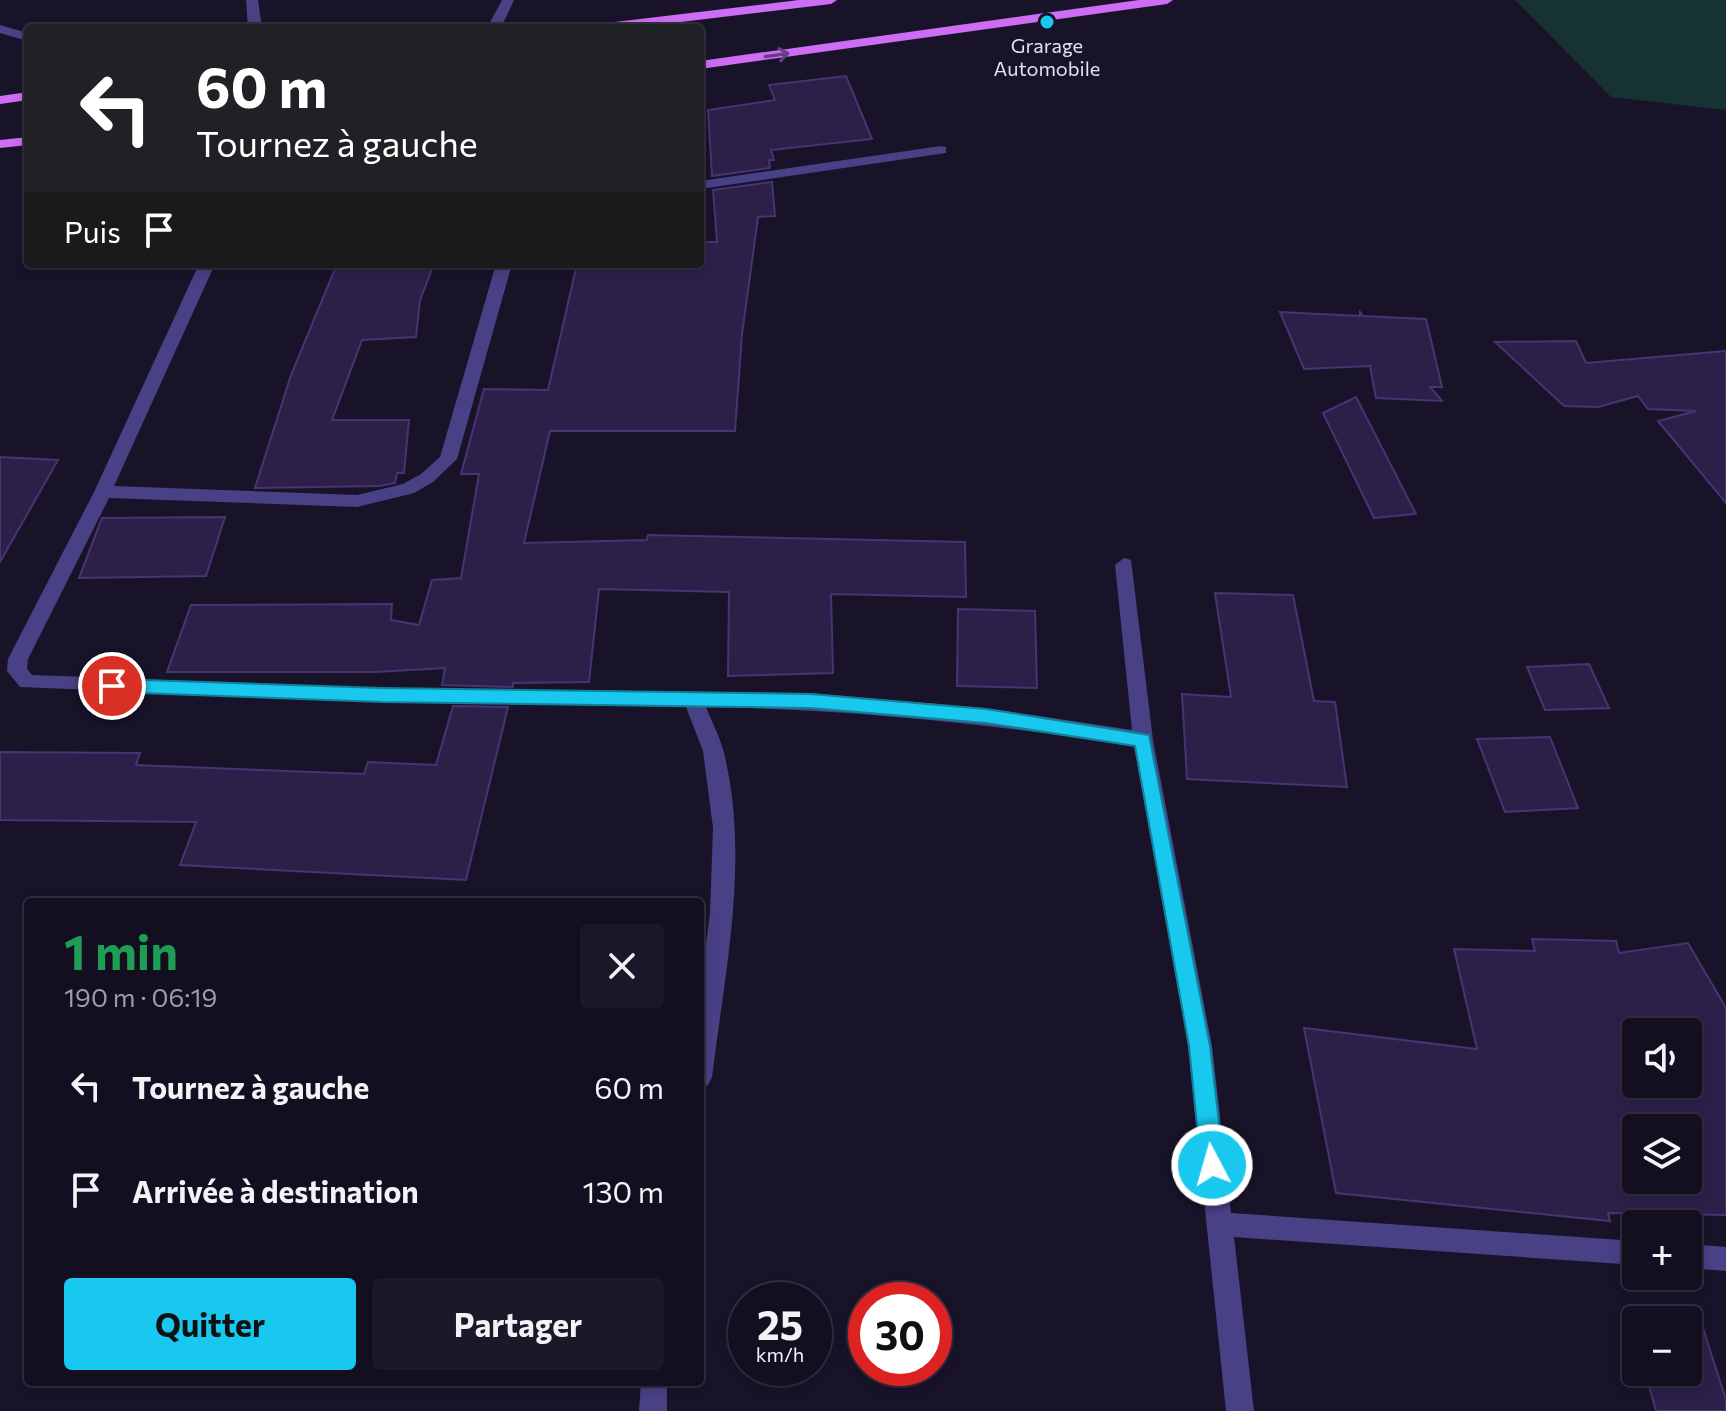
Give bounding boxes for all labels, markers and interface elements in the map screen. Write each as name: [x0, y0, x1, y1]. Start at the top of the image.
marker: Grarage Automobile: [1038, 13, 1056, 31]
place label: Grarage Automobile: [994, 33, 1100, 80]
one-way arrow: [764, 47, 790, 62]
text: 60 m: [196, 51, 327, 120]
icon: left: [64, 56, 168, 160]
text: Tournez à gauche: [196, 120, 478, 164]
icon: arrive: [137, 208, 181, 252]
text: Puis: [64, 212, 121, 249]
pin: [78, 652, 146, 720]
icon: arrive: [90, 664, 134, 708]
text: 1 min: [64, 921, 178, 980]
button: close: [580, 924, 664, 1008]
text: 190 m · 06:19: [64, 981, 217, 1012]
map controls: [1622, 1018, 1702, 1386]
button: sound: [1622, 1018, 1702, 1098]
icon: left: [64, 1064, 108, 1108]
text: Tournez à gauche: [132, 1068, 369, 1105]
text: 60 m: [594, 1068, 664, 1105]
button: layers: [1622, 1114, 1702, 1194]
position arrow: [1170, 1123, 1254, 1207]
icon: arrive: [64, 1168, 108, 1212]
text: Arrivée à destination: [132, 1172, 419, 1209]
text: 130 m: [583, 1172, 664, 1209]
button: +: [1622, 1210, 1702, 1290]
button: Quitter: [64, 1278, 356, 1370]
button: Partager: [372, 1278, 664, 1370]
speed limit sign: 30: [848, 1282, 952, 1386]
text: 25: [757, 1299, 803, 1348]
button: −: [1622, 1306, 1702, 1386]
text: km/h: [756, 1342, 804, 1366]

